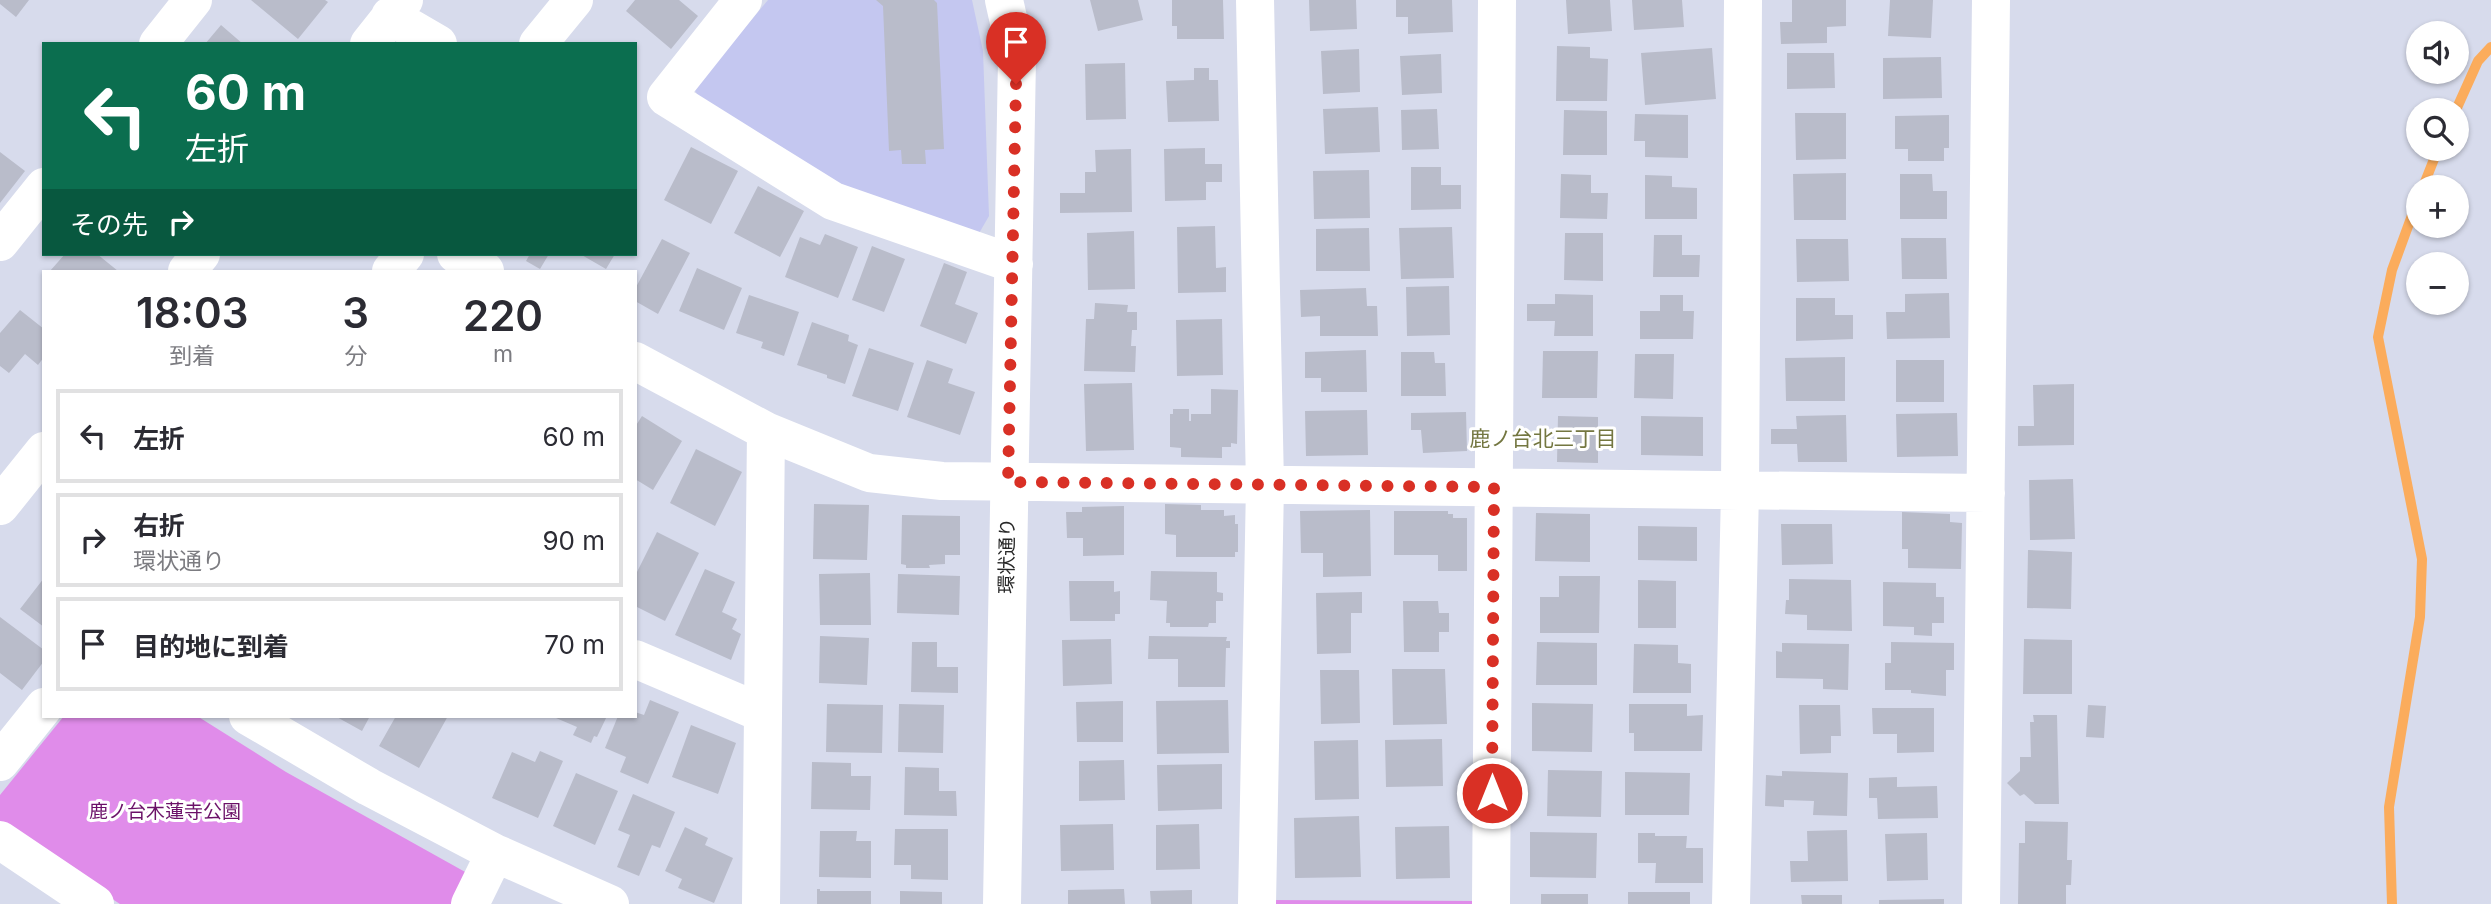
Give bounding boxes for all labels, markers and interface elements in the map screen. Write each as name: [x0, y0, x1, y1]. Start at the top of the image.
pin: [986, 12.0, 1046, 84]
map controls: [2406, 21, 2469, 315]
button: sound: [2406, 21, 2469, 84]
icon: arrive: [997, 23, 1035, 61]
text: 60 m: [185, 63, 306, 122]
icon: left: [70, 70, 161, 161]
button: search: [2406, 98, 2469, 161]
text: 左折: [185, 129, 249, 168]
button: +: [2406, 175, 2469, 238]
icon: right: [162, 203, 200, 241]
text: その先: [70, 209, 148, 240]
button: −: [2406, 252, 2469, 315]
text: 18:03: [136, 287, 248, 338]
text: 3: [342, 287, 369, 338]
text: 220: [463, 290, 543, 341]
text: m: [493, 340, 513, 368]
text: 到着: [169, 342, 215, 370]
text: 分: [344, 342, 367, 370]
icon: left: [74, 417, 112, 455]
text: 60 m: [542, 421, 605, 452]
text: 左折: [133, 423, 185, 454]
district label: 鹿ノ台北三丁目: [1470, 426, 1617, 451]
text: 右折: [133, 510, 185, 541]
street label: 環状通り: [995, 518, 1019, 594]
icon: right: [74, 521, 112, 559]
text: 90 m: [542, 525, 605, 556]
text: 環状通り: [133, 547, 225, 575]
icon: arrive: [74, 625, 112, 663]
text: 70 m: [544, 629, 605, 660]
text: 目的地に到着: [133, 631, 289, 662]
position arrow: [1455, 756, 1529, 830]
park label: 鹿ノ台木蓮寺公園: [89, 800, 241, 823]

